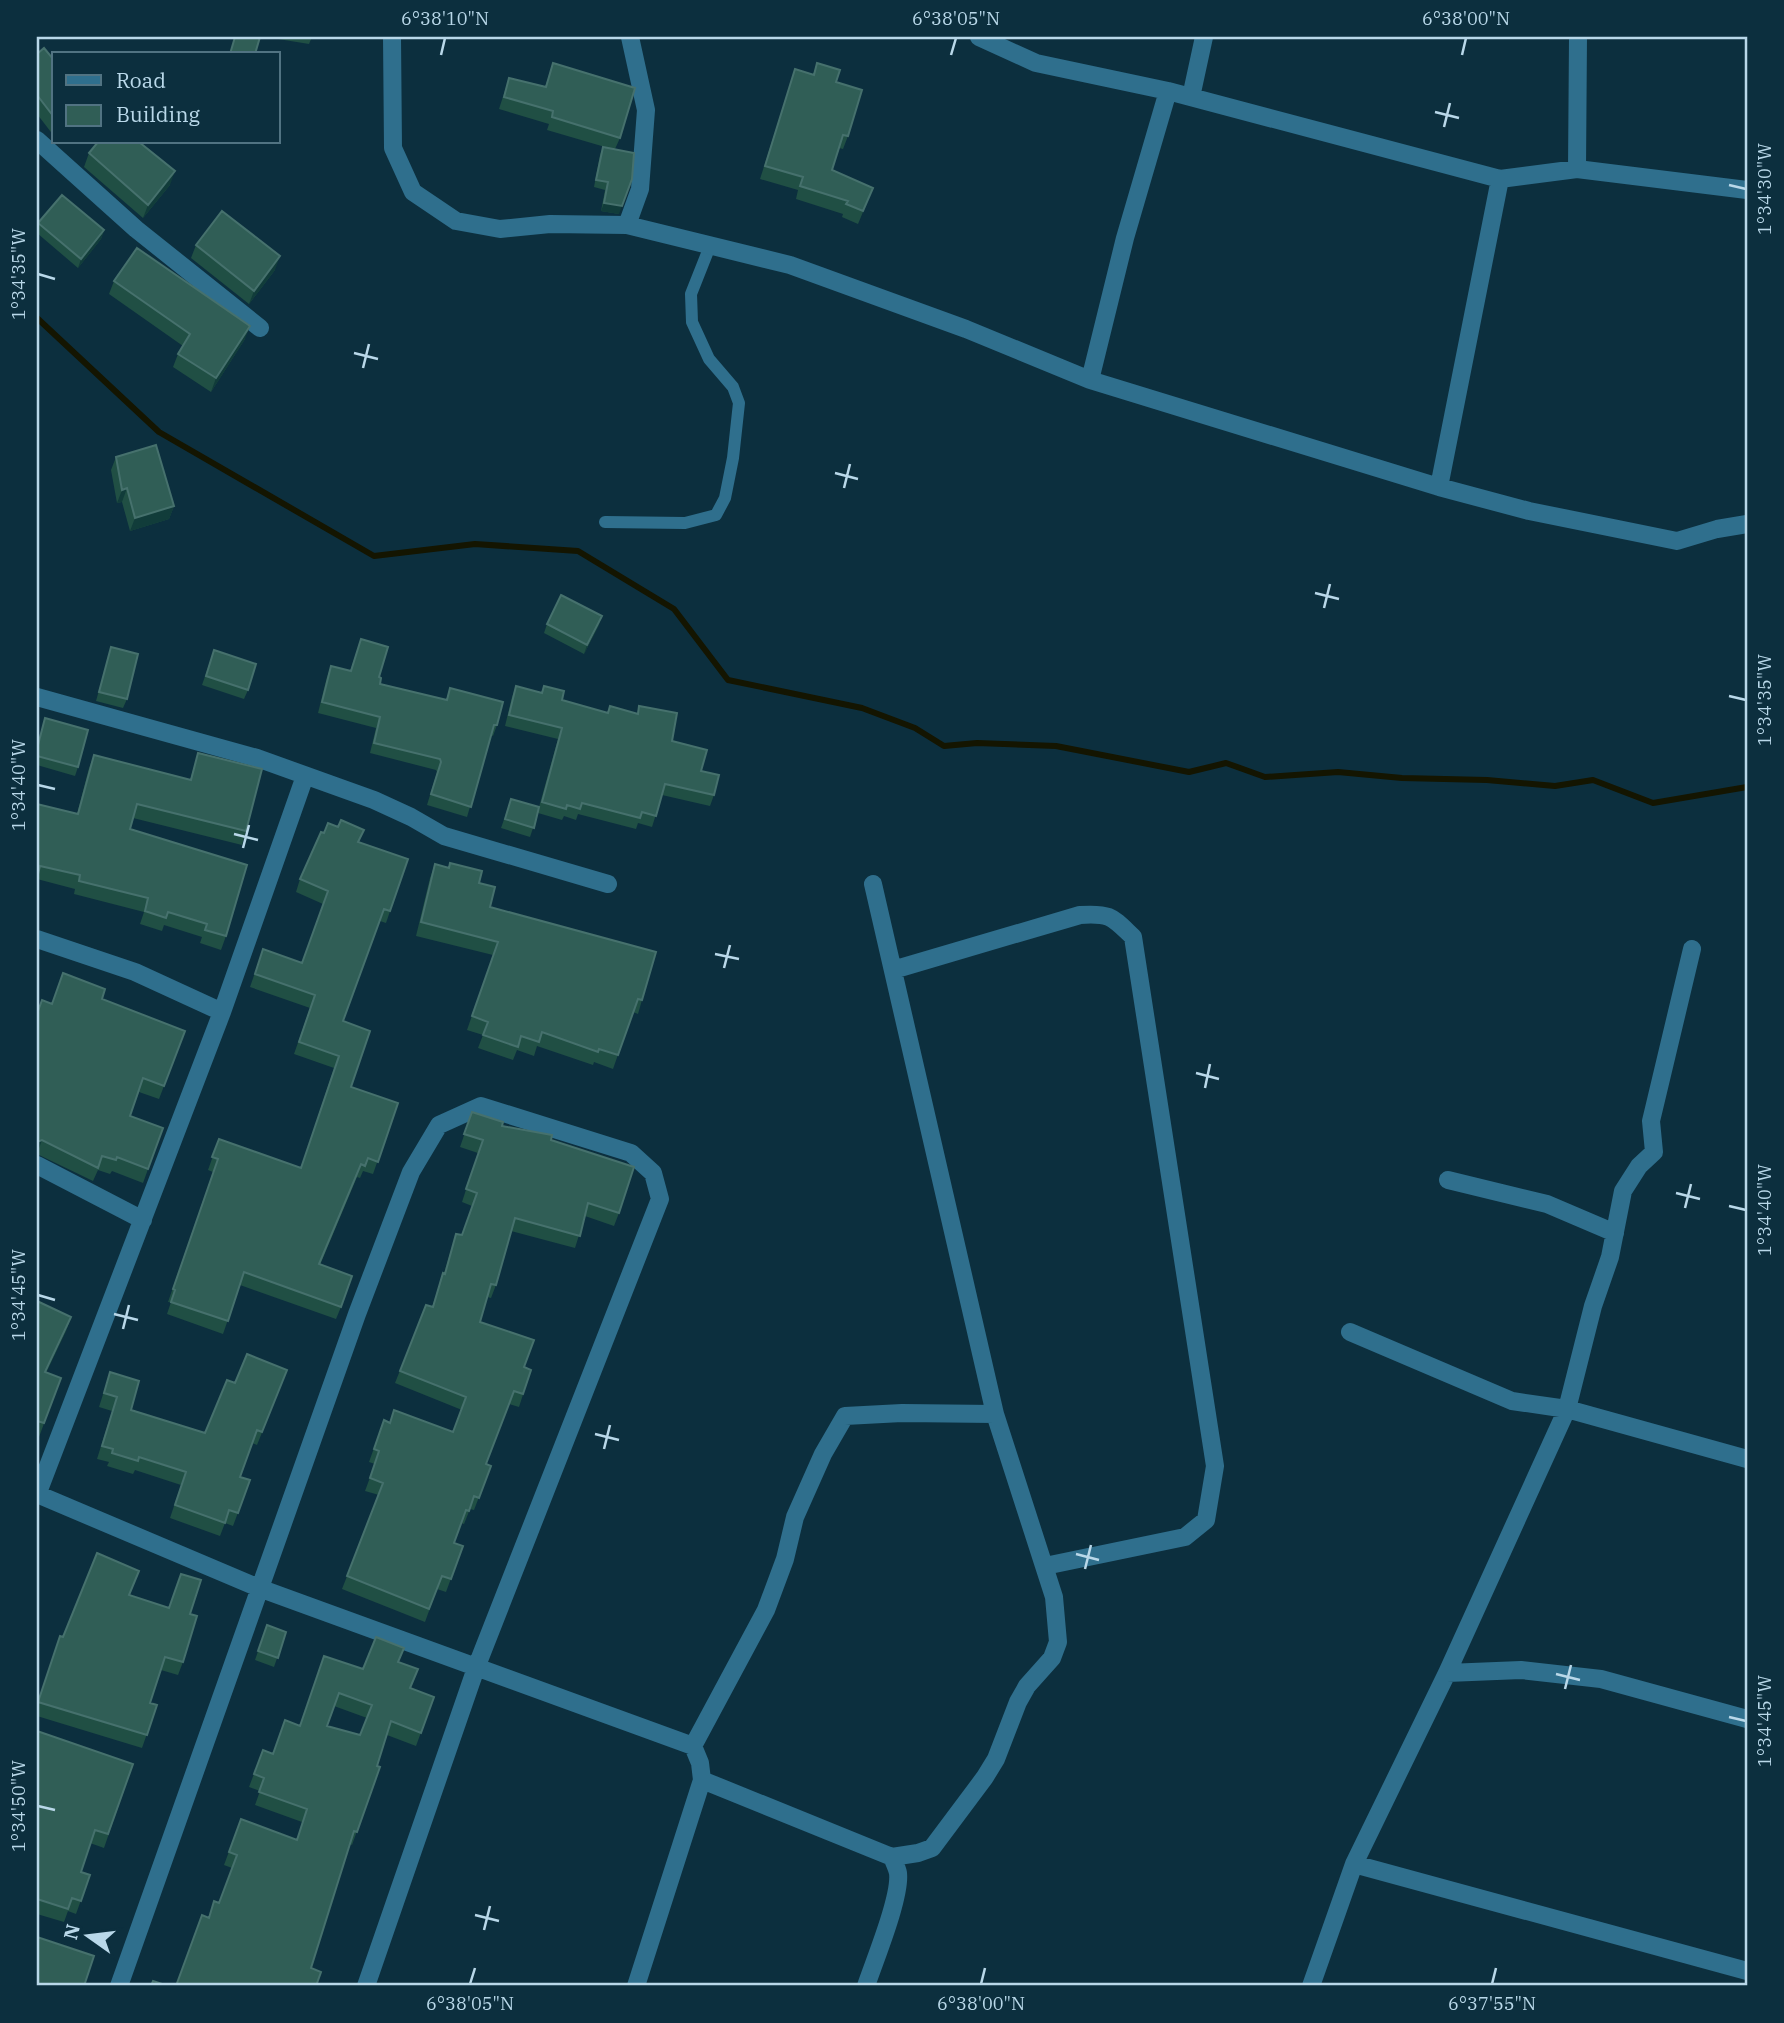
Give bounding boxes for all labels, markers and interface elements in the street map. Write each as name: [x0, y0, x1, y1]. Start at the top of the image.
text: 6°38'10"N: [401, 7, 489, 30]
text: 6°38'05"N: [912, 7, 1000, 30]
text: 6°38'00"N: [1422, 7, 1510, 30]
legend: [52, 52, 280, 144]
text: Road: [116, 66, 166, 94]
text: Building: [116, 100, 201, 128]
text: 1°34'30"W: [1753, 142, 1776, 235]
text: 1°34'35"W: [7, 227, 30, 320]
text: 1°34'35"W: [1753, 653, 1776, 746]
text: 1°34'40"W: [7, 738, 30, 831]
text: 1°34'40"W: [1753, 1163, 1776, 1256]
text: 1°34'45"W: [7, 1248, 30, 1341]
text: 1°34'45"W: [1753, 1674, 1776, 1767]
text: 1°34'50"W: [7, 1759, 30, 1852]
north arrow: [52, 1900, 122, 1970]
text: N: [58, 1922, 85, 1942]
text: 6°38'05"N: [426, 1992, 514, 2015]
text: 6°38'00"N: [937, 1992, 1025, 2015]
text: 6°37'55"N: [1448, 1992, 1536, 2015]

